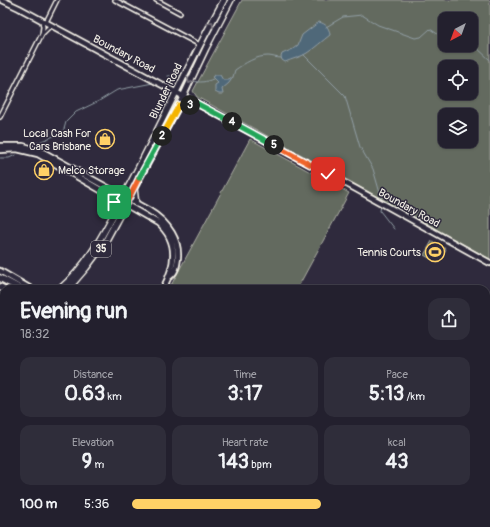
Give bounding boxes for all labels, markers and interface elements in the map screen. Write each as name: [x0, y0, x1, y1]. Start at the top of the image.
north arrow: [438, 12, 478, 52]
map controls: [438, 12, 478, 148]
one-way arrow: [206, 21, 214, 28]
street label: Boundary Road: [91, 32, 157, 76]
button: locate: [438, 60, 478, 100]
street label: Blunder Road: [147, 61, 185, 121]
one-way arrow: [187, 77, 195, 85]
pin: 3: [180, 95, 200, 115]
text: 3: [187, 98, 193, 111]
button: layers: [438, 108, 478, 148]
pin: 4: [222, 112, 242, 132]
text: 4: [229, 115, 235, 128]
pin: 2: [152, 126, 172, 146]
place label: Local Cash For Cars Brisbane: [23, 127, 92, 153]
shop icon: Local Cash For Cars Brisbane: [94, 128, 116, 150]
text: 2: [159, 129, 165, 142]
pin: 5: [264, 135, 284, 155]
text: 5: [271, 138, 277, 151]
pin: [311, 157, 345, 191]
shop icon: Melco Storage: [33, 159, 55, 181]
icon: check: [317, 163, 339, 185]
place label: Melco Storage: [58, 164, 125, 177]
pin: [97, 185, 131, 219]
street label: Boundary Road: [376, 186, 442, 230]
icon: arrive: [103, 191, 125, 213]
road number: 35: [91, 241, 111, 257]
sports icon: Tennis Courts: [424, 241, 446, 263]
place label: Tennis Courts: [357, 246, 421, 259]
text: Evening run: [20, 297, 128, 325]
button: share: [428, 298, 470, 340]
text: 18:32: [20, 326, 50, 342]
text: Distance: [73, 368, 113, 381]
text: Time: [234, 368, 257, 381]
text: Pace: [386, 368, 408, 381]
text: 0.63: [64, 381, 105, 406]
text: 3:17: [228, 381, 262, 406]
text: 5:13: [369, 381, 404, 406]
text: km: [105, 390, 122, 403]
text: /km: [404, 390, 425, 403]
text: Elevation: [72, 436, 114, 449]
text: Heart rate: [222, 436, 268, 449]
text: kcal: [388, 436, 406, 449]
text: 9: [82, 449, 92, 474]
text: 143: [218, 449, 249, 474]
text: 43: [386, 449, 408, 474]
text: m: [92, 458, 104, 471]
text: bpm: [249, 458, 272, 471]
text: 100 m: [20, 496, 57, 512]
text: 5:36: [84, 496, 109, 512]

